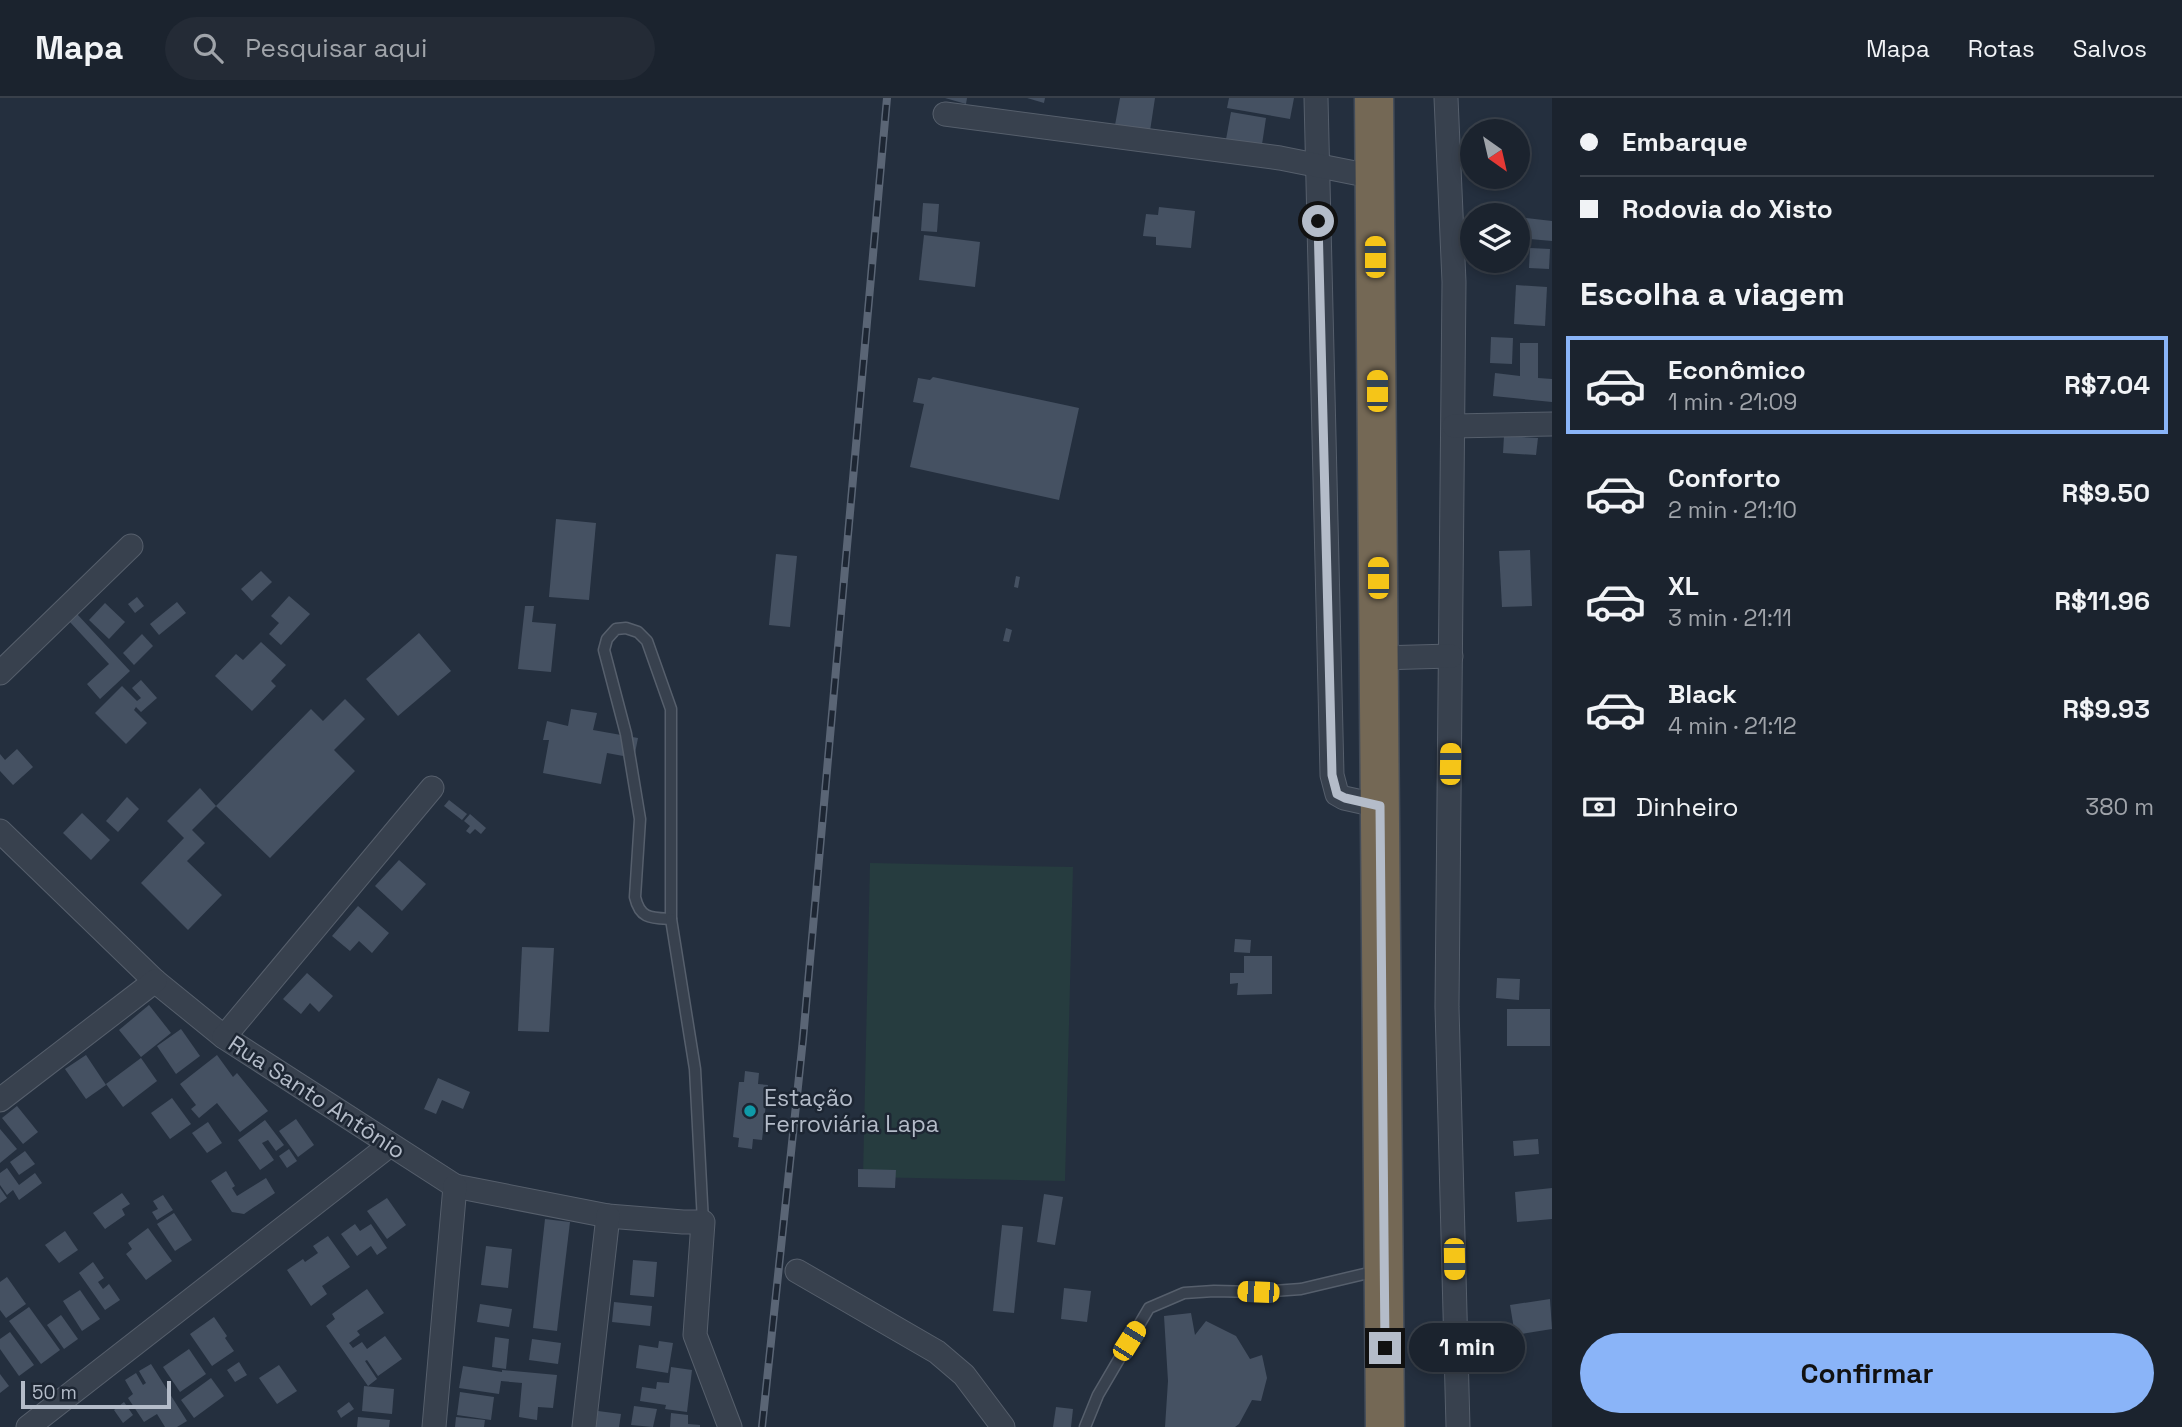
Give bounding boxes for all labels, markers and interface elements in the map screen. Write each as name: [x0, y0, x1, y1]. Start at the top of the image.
search box: [165, 17, 655, 80]
text: Mapa: [35, 27, 123, 69]
icon: search: [189, 29, 227, 67]
text: Pesquisar aqui: [245, 31, 427, 65]
text: Mapa: [1866, 33, 1930, 64]
text: Rotas: [1968, 33, 2035, 64]
text: Salvos: [2073, 33, 2147, 64]
north arrow: [1460, 119, 1530, 189]
map controls: [1460, 119, 1530, 273]
text: Embarque: [1622, 125, 1748, 159]
text: Rodovia do Xisto: [1622, 192, 1833, 226]
button: layers: [1460, 203, 1530, 273]
route start: [1302, 205, 1334, 237]
car: [1365, 236, 1386, 278]
text: Escolha a viagem: [1580, 274, 1845, 314]
text: Econômico: [1668, 353, 1806, 387]
icon: car: [1584, 354, 1647, 417]
text: R$7.04: [2064, 368, 2150, 402]
car: [1367, 370, 1388, 412]
text: 1 min · 21:09: [1668, 387, 1797, 417]
text: Conforto: [1668, 461, 1781, 495]
icon: car: [1584, 462, 1647, 525]
text: R$9.50: [2062, 476, 2150, 510]
text: 2 min · 21:10: [1668, 495, 1797, 525]
car: [1368, 557, 1389, 599]
text: XL: [1668, 569, 1699, 603]
icon: car: [1584, 570, 1647, 633]
text: R$11.96: [2054, 584, 2150, 618]
text: 3 min · 21:11: [1668, 603, 1792, 633]
text: Black: [1668, 677, 1737, 711]
icon: car: [1584, 678, 1647, 741]
text: R$9.93: [2062, 692, 2150, 726]
text: 4 min · 21:12: [1668, 711, 1797, 741]
car: [1440, 743, 1461, 785]
icon: cash: [1580, 788, 1618, 826]
text: Dinheiro: [1636, 790, 1739, 824]
text: 380 m: [2085, 792, 2154, 822]
street label: Rua Santo Antônio: [223, 1028, 411, 1166]
place label: Estação Ferroviária Lapa: [764, 1083, 939, 1139]
marker: Estação Ferroviária Lapa: [742, 1103, 758, 1119]
car: [1444, 1238, 1465, 1280]
car: [1237, 1281, 1280, 1303]
car: [1109, 1318, 1150, 1364]
callout: 1 min: [1410, 1324, 1525, 1372]
route end: [1369, 1332, 1401, 1364]
text: 1 min: [1439, 1332, 1495, 1362]
button: Confirmar: [1580, 1333, 2154, 1413]
scale bar: [21, 1378, 172, 1410]
text: 50 m: [32, 1380, 77, 1405]

